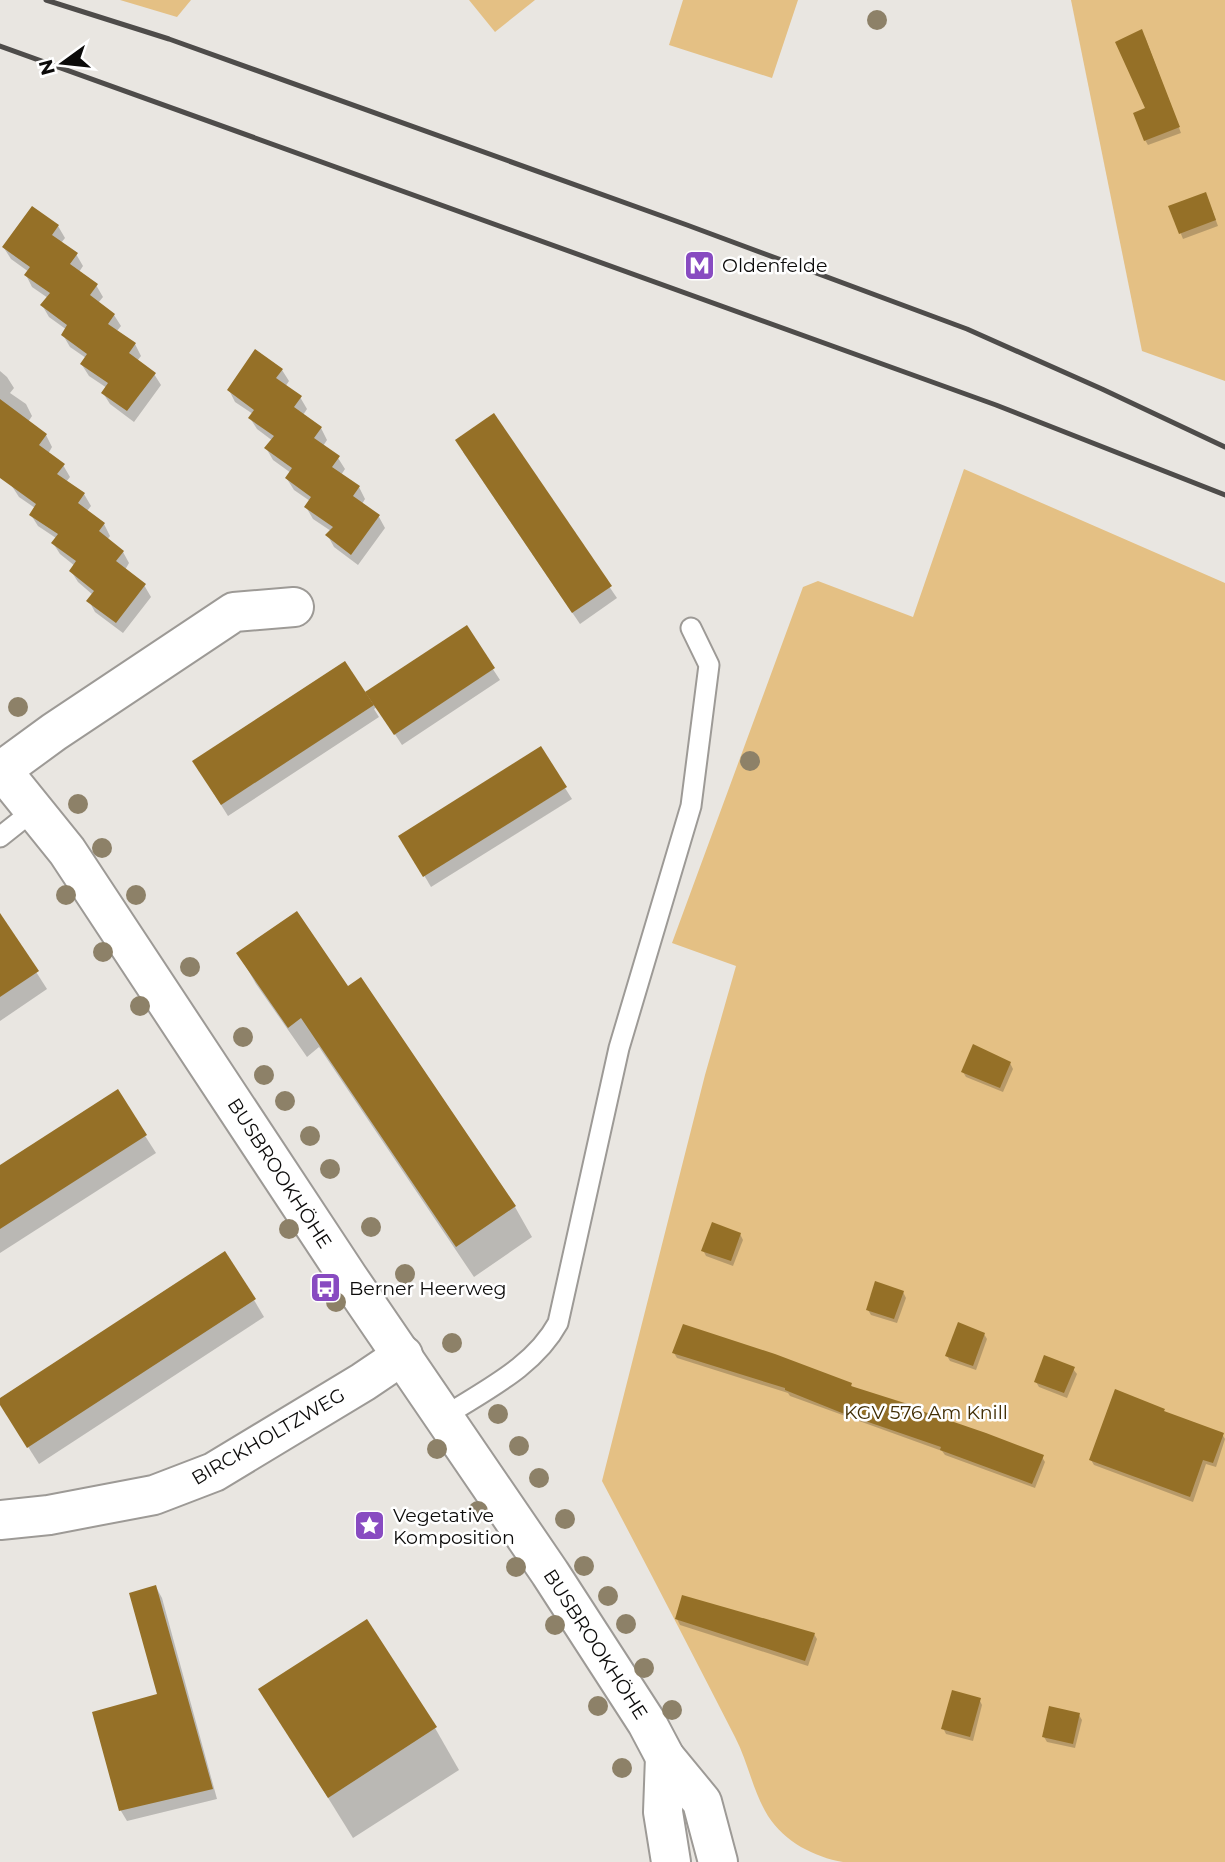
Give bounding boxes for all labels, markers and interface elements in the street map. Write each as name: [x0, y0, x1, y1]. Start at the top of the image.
north arrow: [28, 28, 98, 98]
text: N: [34, 57, 60, 78]
metro station icon: Oldenfelde: [682, 248, 716, 282]
place label: Oldenfelde: [722, 254, 827, 277]
street label: BUSBROOKHÖHE: [223, 1094, 337, 1253]
bus stop icon: Berner Heerweg: [309, 1271, 343, 1305]
place label: Berner Heerweg: [349, 1277, 506, 1300]
street label: BIRCKHOLTZWEG: [187, 1383, 349, 1490]
park label: KGV 576 Am Knill: [844, 1401, 1008, 1424]
place label: Vegetative Komposition: [393, 1504, 515, 1549]
place icon: Vegetative Komposition: [353, 1509, 387, 1543]
street label: BUSBROOKHÖHE: [539, 1565, 653, 1724]

